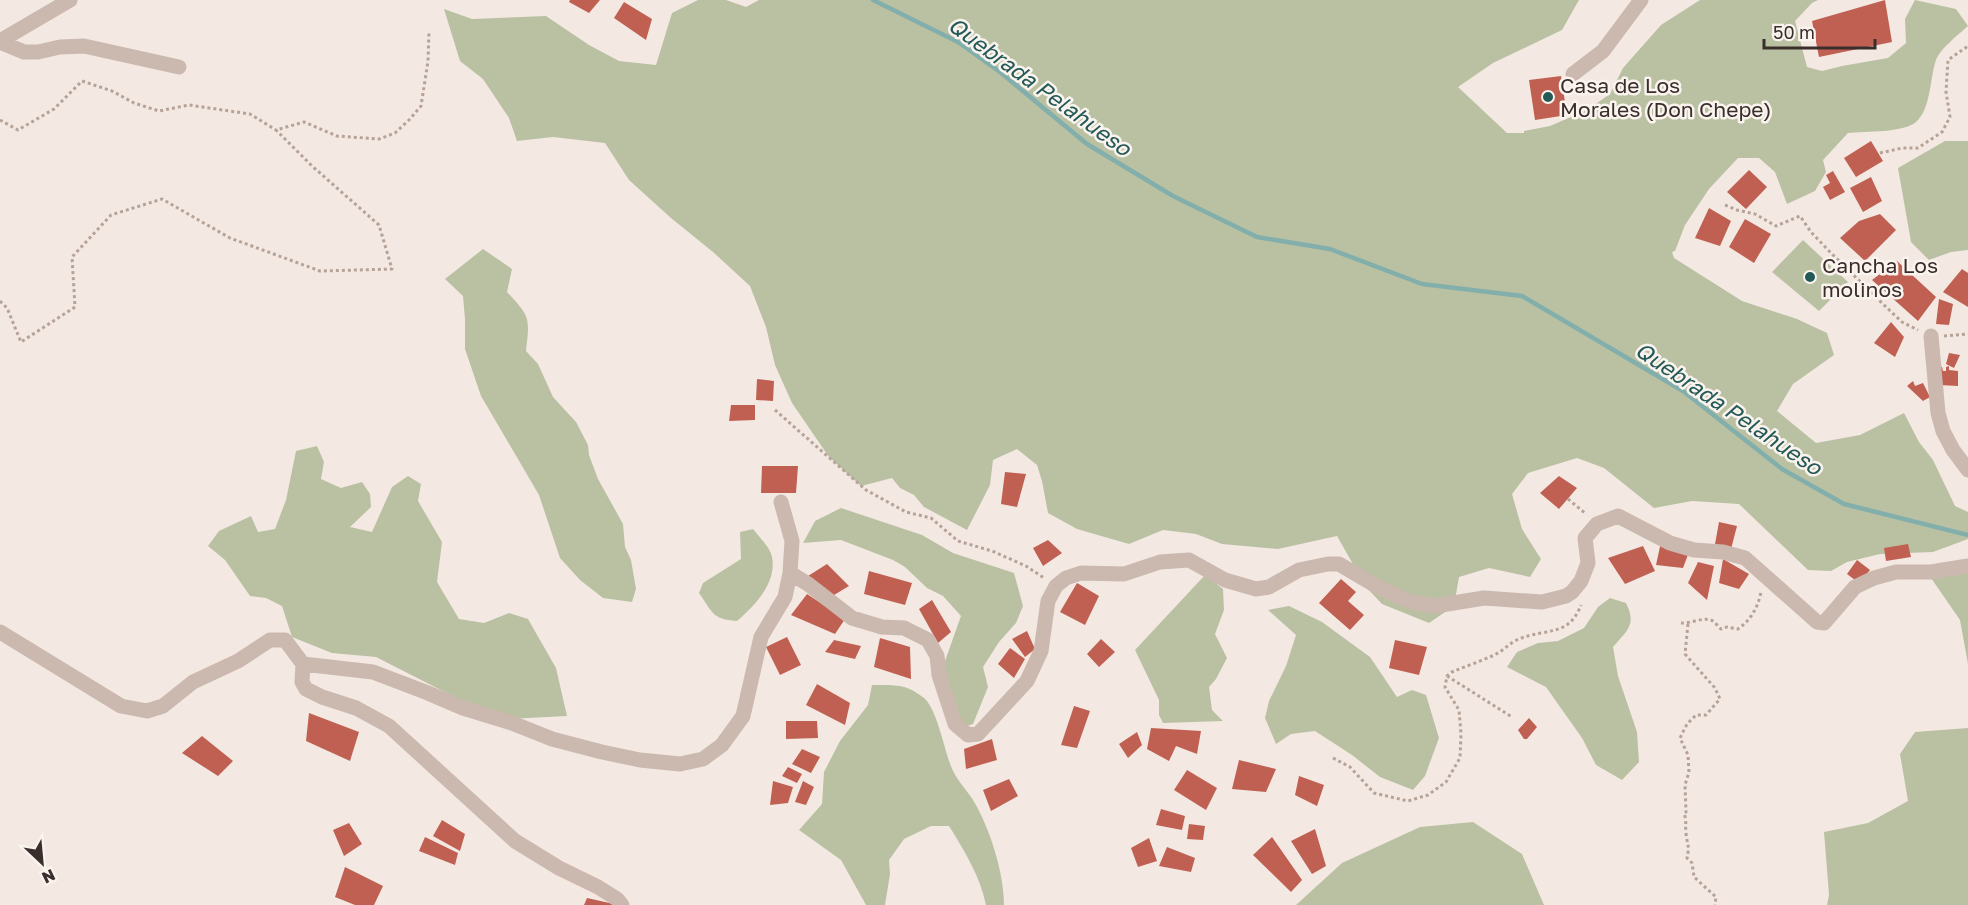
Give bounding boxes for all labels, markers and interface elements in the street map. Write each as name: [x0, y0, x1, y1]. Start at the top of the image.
water label: Quebrada Pelahueso: [943, 11, 1138, 162]
scale bar: [1764, 12, 1875, 50]
text: 50 m: [1773, 21, 1815, 43]
place label: Casa de Los Morales (Don Chepe): [1560, 72, 1771, 122]
marker: Casa de Los Morales (Don Chepe): [1541, 90, 1555, 104]
place label: Cancha Los molinos: [1822, 252, 1938, 302]
marker: Cancha Los molinos: [1803, 270, 1817, 284]
water label: Quebrada Pelahueso: [1631, 336, 1829, 481]
north arrow: [12, 833, 72, 893]
text: N: [39, 865, 58, 888]

